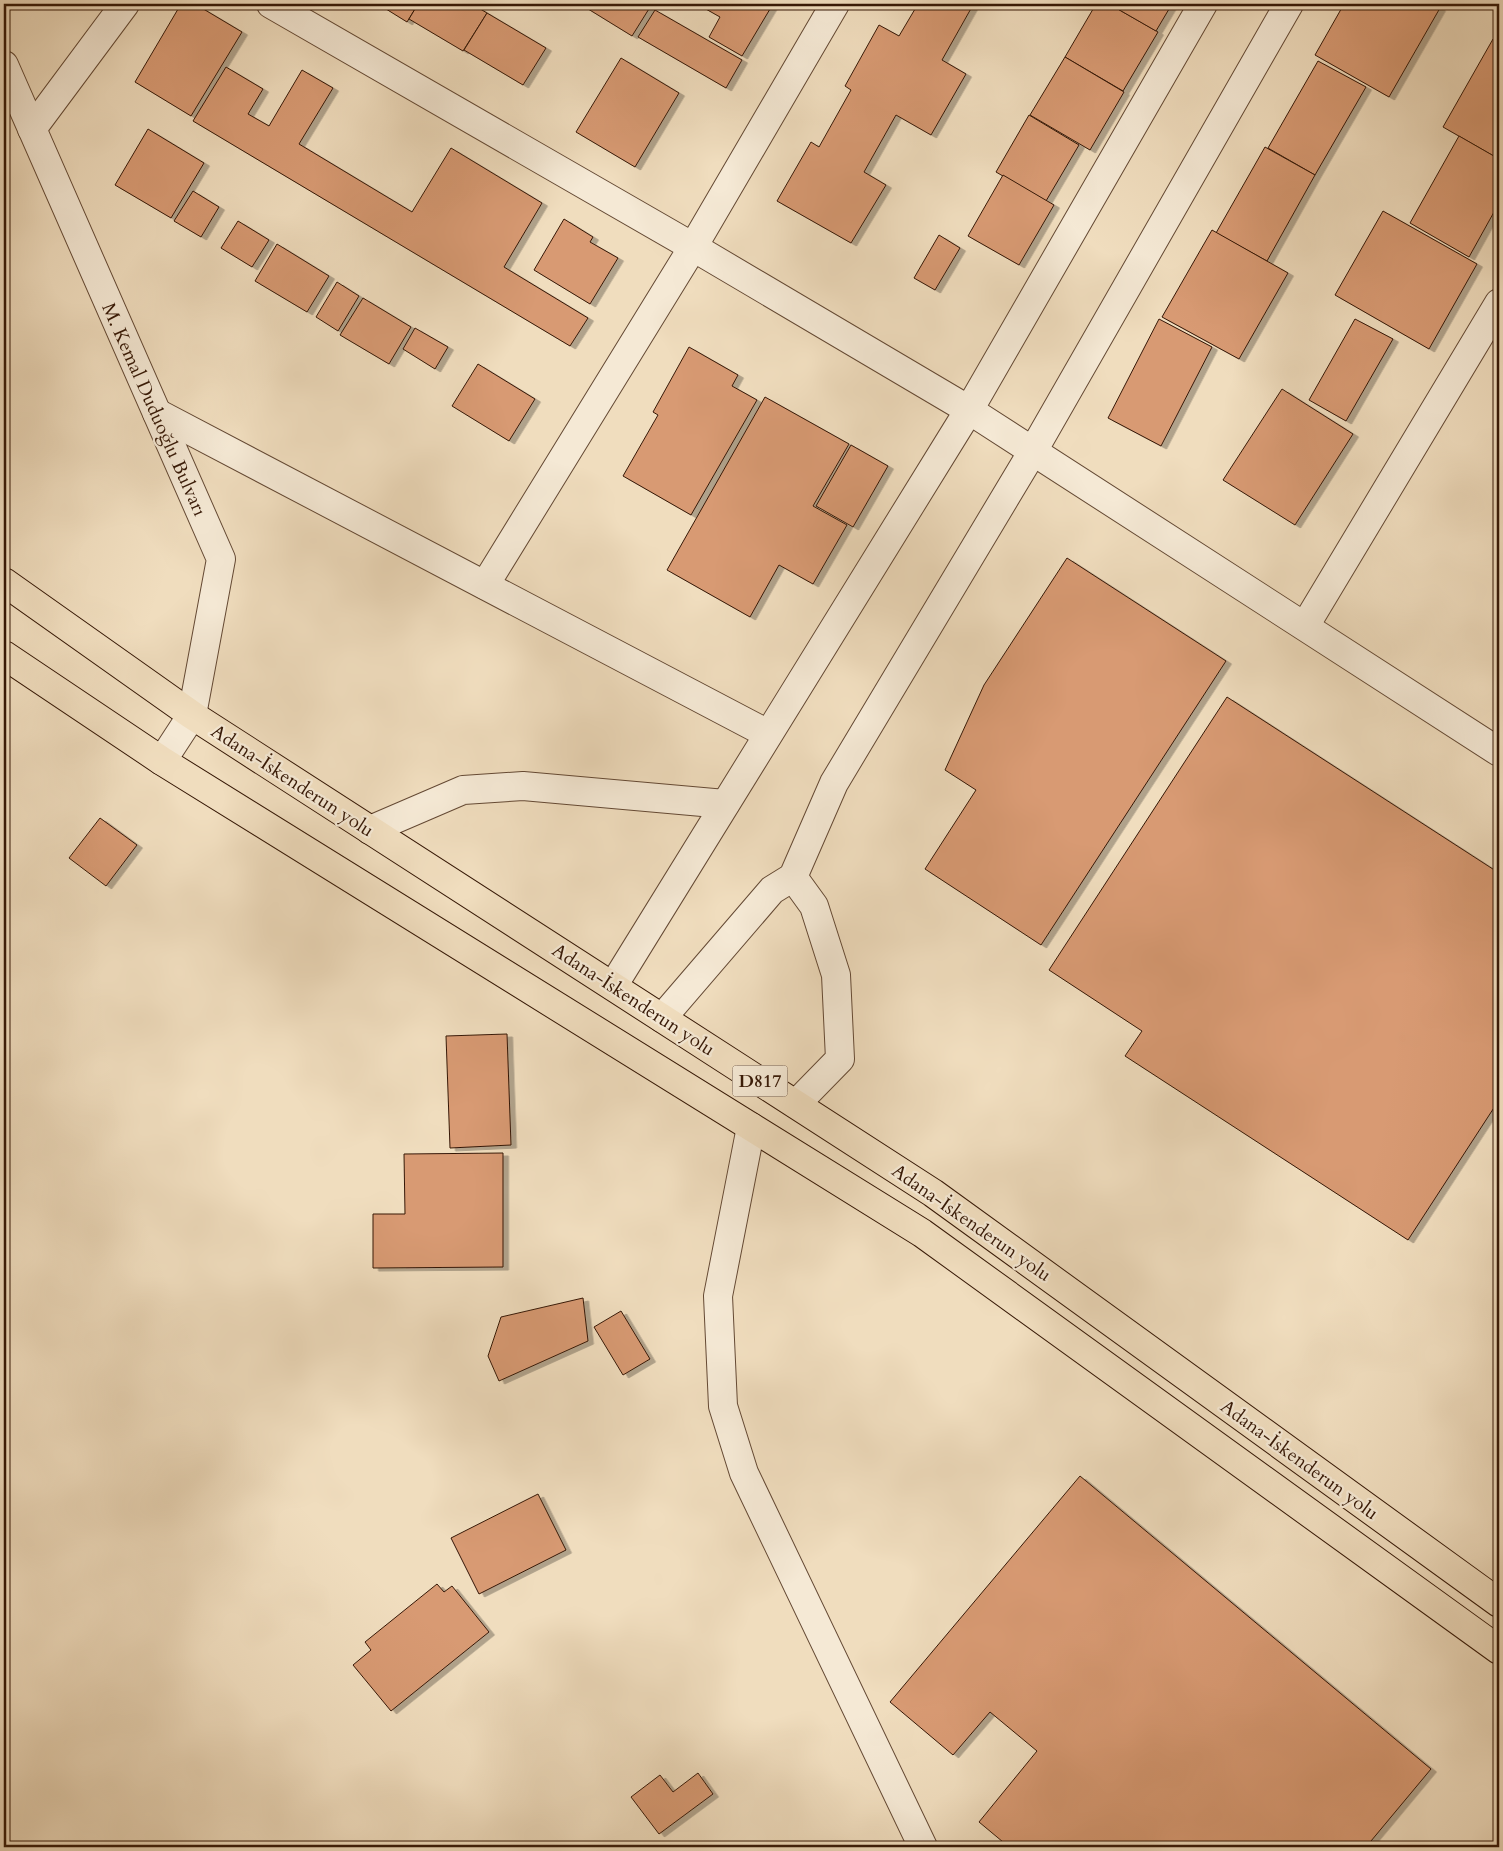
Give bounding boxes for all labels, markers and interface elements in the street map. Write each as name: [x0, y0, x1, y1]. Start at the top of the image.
street label: M. Kemal Duduoğlu Bulvarı: [95, 299, 213, 520]
street label: Adana-İskenderun yolu: [206, 718, 379, 843]
street label: Adana-İskenderun yolu: [547, 937, 720, 1062]
road number: D817: [732, 1066, 788, 1096]
street label: Adana-İskenderun yolu: [886, 1158, 1056, 1288]
street label: Adana-İskenderun yolu: [1215, 1394, 1384, 1526]

